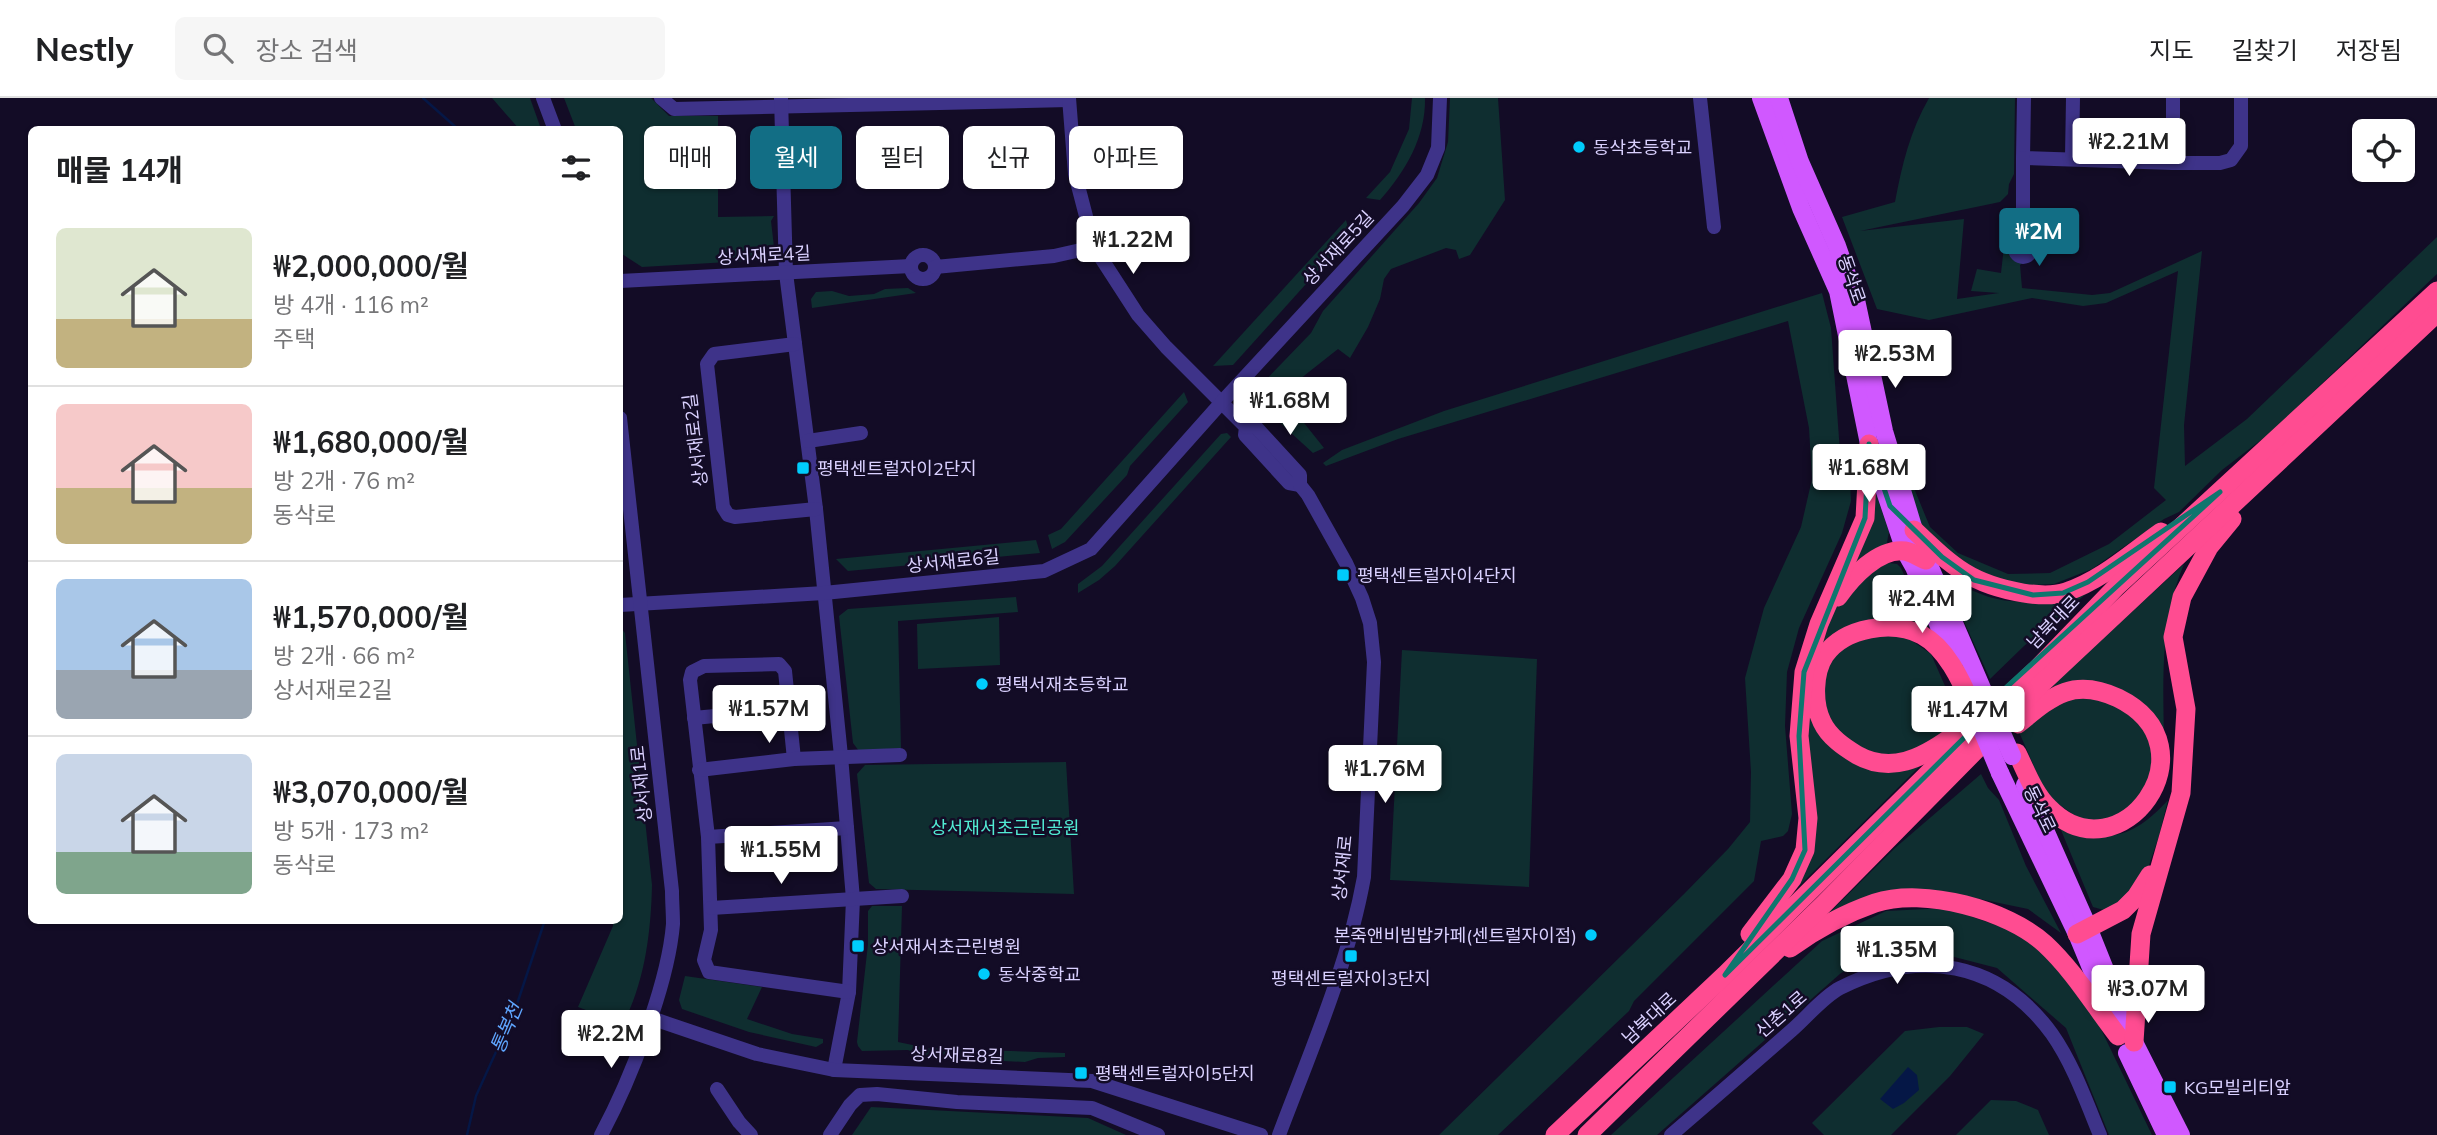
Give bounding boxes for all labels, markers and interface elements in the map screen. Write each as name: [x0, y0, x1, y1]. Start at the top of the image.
search box: [175, 17, 665, 80]
text: Nestly: [35, 28, 133, 69]
icon: search: [199, 29, 237, 67]
text: 장소 검색: [255, 34, 358, 67]
text: 지도: [2149, 35, 2194, 65]
text: 길찾기: [2232, 35, 2298, 65]
text: 저장됨: [2336, 35, 2402, 65]
pin: ₩2.21M: [2072, 118, 2186, 178]
map controls: [2352, 119, 2415, 182]
button: locate: [2352, 119, 2415, 182]
chip: 매매: [644, 126, 736, 189]
chip: 월세: [750, 126, 842, 189]
chip: 필터: [856, 126, 949, 189]
chip: 신규: [963, 126, 1055, 189]
chip: 아파트: [1069, 126, 1183, 189]
text: ₩2.21M: [2089, 126, 2169, 155]
place label: 동삭초등학교: [1593, 136, 1692, 159]
marker: 동삭초등학교: [1571, 139, 1587, 155]
icon: filters: [557, 149, 595, 187]
text: 매물 14개: [56, 151, 183, 189]
street label: 상서재로5길: [1298, 206, 1378, 290]
pin: ₩2M: [2005, 208, 2073, 268]
pin: ₩1.22M: [1076, 216, 1190, 276]
text: ₩2M: [2015, 216, 2063, 245]
text: ₩1.22M: [1093, 224, 1173, 253]
street label: 상서재로4길: [717, 241, 811, 269]
text: ₩2,000,000/월: [273, 247, 469, 285]
street label: 동삭로: [1833, 252, 1871, 306]
icon: home: [112, 256, 196, 340]
text: 방 4개 · 116 m²: [273, 290, 429, 319]
text: 주택: [273, 324, 315, 353]
pin: ₩2.53M: [1838, 330, 1952, 390]
text: ₩2.53M: [1855, 338, 1935, 367]
pin: ₩1.68M: [1233, 378, 1347, 437]
text: ₩1.68M: [1250, 385, 1330, 414]
street label: 상서재로2길: [678, 392, 712, 488]
text: ₩1,680,000/월: [273, 423, 469, 461]
icon: home: [112, 432, 196, 516]
pin: ₩1.68M: [1812, 444, 1926, 504]
text: ₩1.68M: [1829, 452, 1909, 481]
place label: 평택센트럴자이2단지: [817, 457, 977, 480]
marker: 평택센트럴자이2단지: [795, 460, 811, 476]
text: 방 2개 · 76 m²: [273, 466, 415, 495]
text: 동삭로: [273, 500, 336, 529]
street label: 상서재로6길: [905, 545, 1001, 577]
place label: 평택센트럴자이4단지: [1357, 564, 1517, 587]
marker: 평택센트럴자이4단지: [1335, 567, 1351, 583]
pin: ₩2.4M: [1873, 575, 1971, 635]
text: ₩2.4M: [1888, 583, 1956, 612]
street label: 남북대로: [2022, 590, 2084, 654]
text: ₩1,570,000/월: [273, 598, 469, 636]
icon: home: [112, 607, 196, 691]
text: 방 2개 · 66 m²: [273, 641, 415, 670]
place label: 평택서재초등학교: [996, 673, 1128, 696]
text: 상서재로2길: [273, 675, 393, 704]
marker: 평택서재초등학교: [974, 676, 990, 692]
pin: ₩1.57M: [712, 686, 826, 745]
pin: ₩1.47M: [1911, 686, 2025, 746]
text: ₩1.57M: [729, 693, 809, 722]
text: ₩1.47M: [1928, 694, 2008, 723]
street label: 상서재1로: [626, 744, 656, 824]
pin: ₩1.76M: [1328, 746, 1442, 805]
text: ₩1.76M: [1345, 753, 1425, 782]
text: ₩3,070,000/월: [273, 773, 469, 811]
icon: home: [112, 782, 196, 866]
street label: 동삭로: [2019, 782, 2061, 836]
text: 방 5개 · 173 m²: [273, 816, 429, 845]
park label: 상서재서초근린공원: [930, 816, 1080, 839]
pin: ₩1.55M: [724, 826, 838, 886]
text: ₩1.55M: [741, 834, 821, 863]
street label: 상서재로: [1327, 834, 1357, 902]
text: 동삭로: [273, 850, 336, 879]
place label: 본죽앤비빔밥카페(센트럴자이점): [1334, 924, 1577, 947]
pin: ₩1.35M: [1840, 926, 1954, 986]
marker: 본죽앤비빔밥카페(센트럴자이점): [1583, 927, 1599, 943]
text: ₩1.35M: [1857, 934, 1937, 963]
place label: 상서재서초근린병원: [872, 935, 1021, 958]
marker: 상서재서초근린병원: [850, 938, 866, 954]
marker: 평택센트럴자이3단지: [1343, 948, 1359, 964]
place label: 동삭중학교: [998, 963, 1081, 986]
pin: ₩3.07M: [2091, 965, 2205, 1025]
marker: 동삭중학교: [976, 966, 992, 982]
place label: 평택센트럴자이3단지: [1271, 967, 1431, 990]
text: ₩3.07M: [2108, 973, 2188, 1002]
street label: 신촌1로: [1751, 985, 1811, 1043]
street label: 남북대로: [1617, 987, 1681, 1049]
water label: 통복천: [485, 998, 528, 1057]
pin: ₩2.2M: [562, 1010, 660, 1070]
text: ₩2.2M: [577, 1018, 645, 1047]
street label: 상서재로8길: [910, 1042, 1004, 1068]
place label: 평택센트럴자이5단지: [1095, 1062, 1255, 1085]
marker: 평택센트럴자이5단지: [1073, 1065, 1089, 1081]
place label: KG모빌리티앞: [2184, 1076, 2291, 1099]
marker: KG모빌리티앞: [2162, 1079, 2178, 1095]

